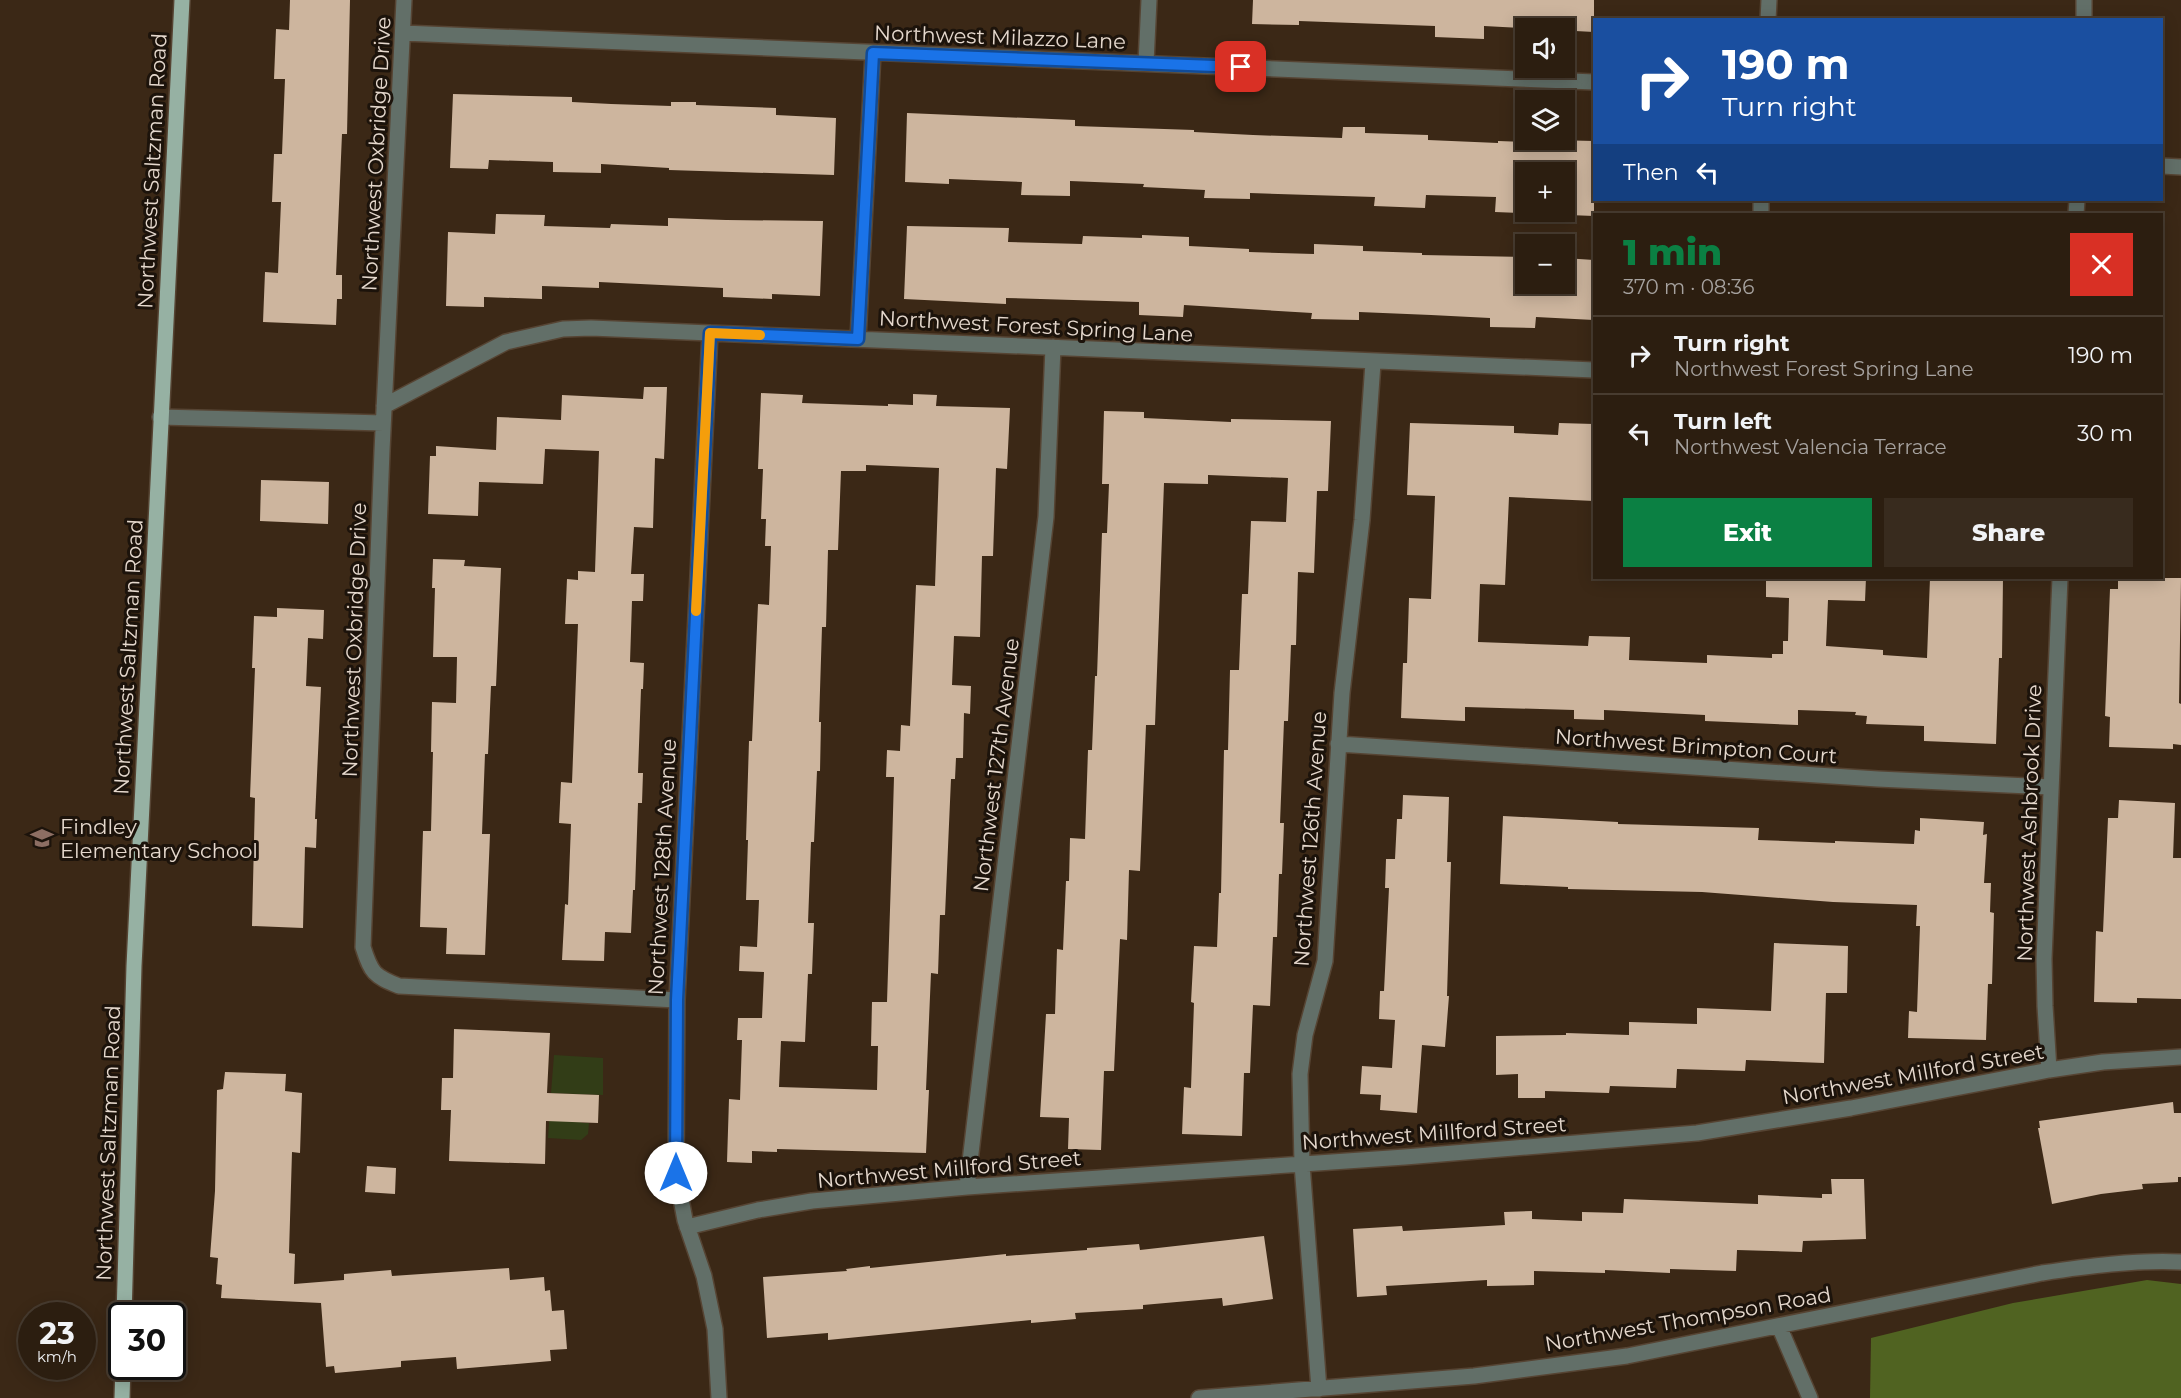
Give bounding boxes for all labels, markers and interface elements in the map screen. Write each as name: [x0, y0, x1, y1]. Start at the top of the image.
street label: Northwest Oxbridge Drive: [356, 16, 396, 292]
map controls: [1515, 18, 1575, 294]
button: sound: [1515, 18, 1575, 78]
street label: Northwest Milazzo Lane: [874, 20, 1126, 54]
street label: Northwest Saltzman Road: [132, 33, 172, 309]
text: 190 m: [1722, 38, 1850, 90]
pin: [1215, 41, 1266, 92]
icon: right: [1623, 42, 1701, 120]
icon: arrive: [1224, 50, 1257, 83]
button: layers: [1515, 90, 1575, 150]
text: Turn right: [1722, 90, 1857, 123]
icon: left: [1691, 156, 1724, 189]
text: Then: [1623, 159, 1679, 186]
button: +: [1515, 162, 1575, 222]
text: 1 min: [1623, 230, 1722, 274]
button: close: [2070, 233, 2133, 296]
button: −: [1515, 234, 1575, 294]
text: 370 m · 08:36: [1623, 275, 1754, 299]
street label: Northwest Forest Spring Lane: [878, 305, 1194, 347]
text: Turn right: [1674, 330, 1789, 357]
icon: right: [1623, 339, 1656, 372]
text: 190 m: [2068, 342, 2133, 369]
text: Northwest Forest Spring Lane: [1674, 357, 1974, 381]
text: Turn left: [1674, 408, 1772, 435]
icon: left: [1623, 417, 1656, 450]
text: 30 m: [2077, 420, 2133, 447]
text: Northwest Valencia Terrace: [1674, 435, 1947, 459]
button: Exit: [1623, 498, 1872, 567]
button: Share: [1884, 498, 2133, 567]
street label: Northwest Oxbridge Drive: [337, 502, 371, 778]
street label: Northwest Saltzman Road: [108, 519, 148, 795]
street label: Northwest 127th Avenue: [968, 637, 1024, 893]
street label: Northwest Ashbrook Drive: [2012, 684, 2046, 962]
street label: Northwest 126th Avenue: [1289, 710, 1331, 968]
street label: Northwest Brimpton Court: [1554, 724, 1838, 768]
street label: Northwest 128th Avenue: [643, 738, 681, 996]
place label: Findley Elementary School: [60, 814, 258, 863]
school or university icon: Findley Elementary School: [29, 825, 55, 851]
street label: Northwest Saltzman Road: [91, 1005, 125, 1281]
street label: Northwest Millford Street: [1780, 1039, 2046, 1109]
street label: Northwest Millford Street: [1301, 1111, 1567, 1155]
position arrow: [644, 1141, 708, 1205]
street label: Northwest Millford Street: [816, 1145, 1082, 1193]
street label: Northwest Thompson Road: [1543, 1281, 1833, 1357]
speed limit sign: 30: [108, 1302, 186, 1380]
text: 23: [39, 1315, 75, 1352]
text: km/h: [37, 1347, 77, 1366]

